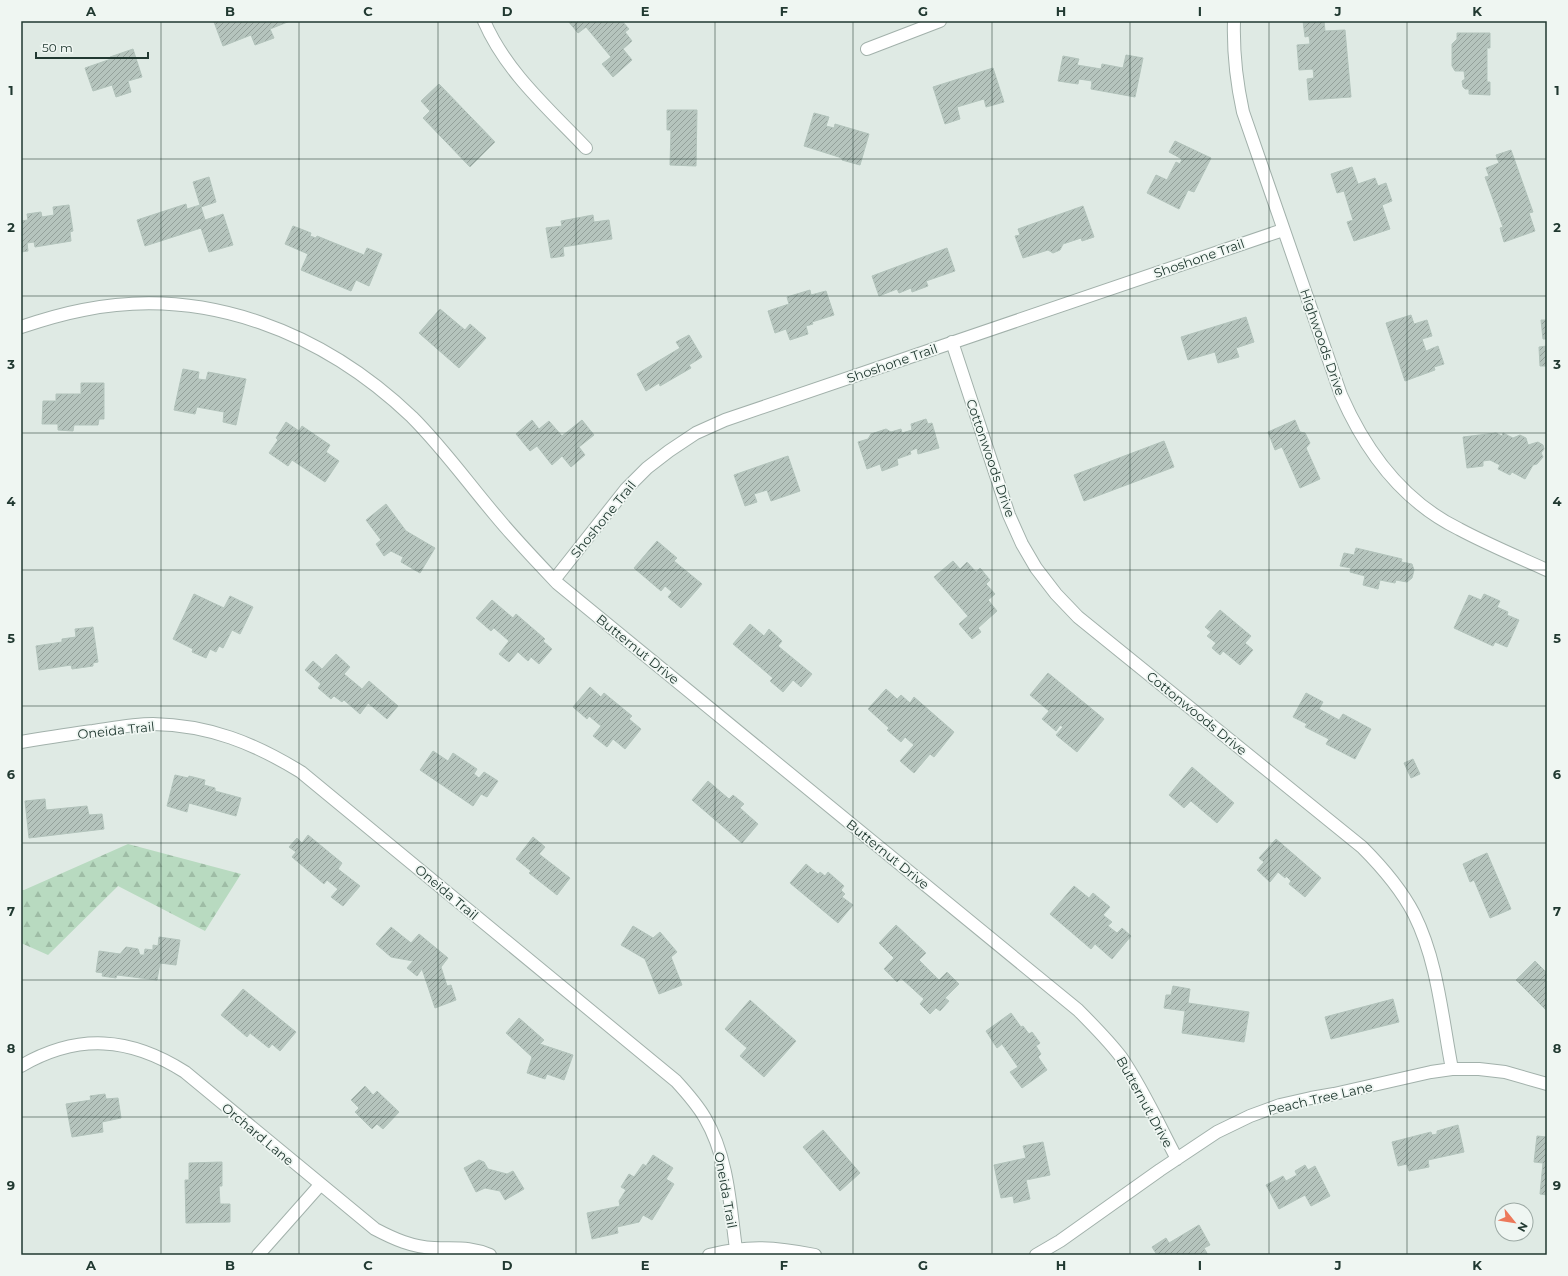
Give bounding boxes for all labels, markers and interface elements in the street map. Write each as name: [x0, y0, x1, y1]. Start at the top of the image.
text: A: [85, 3, 97, 19]
text: B: [225, 3, 235, 19]
text: C: [363, 3, 373, 19]
text: D: [502, 3, 513, 19]
text: E: [641, 3, 650, 19]
text: F: [780, 3, 788, 19]
text: G: [918, 3, 928, 19]
text: H: [1056, 3, 1066, 19]
text: I: [1198, 3, 1202, 19]
text: J: [1333, 3, 1342, 19]
text: K: [1472, 3, 1482, 19]
scale bar: [36, 34, 148, 60]
text: 50 m: [42, 40, 73, 55]
text: 1: [8, 82, 14, 98]
text: 1: [1554, 82, 1560, 98]
text: 2: [7, 219, 15, 235]
text: 2: [1553, 219, 1561, 235]
street label: Shoshone Trail: [1152, 235, 1246, 281]
street label: Highwoods Drive: [1297, 287, 1349, 398]
street label: Shoshone Trail: [845, 340, 939, 386]
text: 3: [6, 356, 15, 372]
text: 3: [1552, 356, 1561, 372]
street label: Cottonwoods Drive: [963, 397, 1019, 519]
street label: Shoshone Trail: [567, 477, 639, 561]
text: 4: [7, 493, 16, 509]
text: 4: [1553, 493, 1562, 509]
street label: Butternut Drive: [593, 611, 683, 687]
text: 5: [7, 630, 15, 646]
text: 5: [1553, 630, 1561, 646]
street label: Cottonwoods Drive: [1144, 668, 1250, 758]
street label: Oneida Trail: [77, 718, 155, 742]
text: 6: [7, 766, 16, 782]
text: 6: [1553, 766, 1562, 782]
street label: Butternut Drive: [843, 816, 933, 892]
street label: Oneida Trail: [412, 861, 482, 923]
text: 7: [7, 903, 15, 919]
text: 7: [1553, 903, 1561, 919]
text: 8: [7, 1040, 16, 1056]
text: 8: [1553, 1040, 1562, 1056]
street label: Butternut Drive: [1113, 1054, 1177, 1151]
street label: Peach Tree Lane: [1266, 1078, 1374, 1118]
street label: Orchard Lane: [219, 1099, 297, 1169]
street label: Oneida Trail: [711, 1150, 741, 1230]
text: 9: [7, 1177, 15, 1193]
text: 9: [1553, 1177, 1561, 1193]
north arrow: [1494, 1202, 1534, 1242]
text: N: [1514, 1220, 1531, 1234]
text: A: [85, 1257, 97, 1273]
text: B: [225, 1257, 235, 1273]
text: C: [363, 1257, 373, 1273]
text: D: [502, 1257, 513, 1273]
text: E: [641, 1257, 650, 1273]
text: F: [780, 1257, 788, 1273]
text: G: [918, 1257, 928, 1273]
text: H: [1056, 1257, 1066, 1273]
text: I: [1198, 1257, 1202, 1273]
text: J: [1333, 1257, 1342, 1273]
text: K: [1472, 1257, 1482, 1273]

